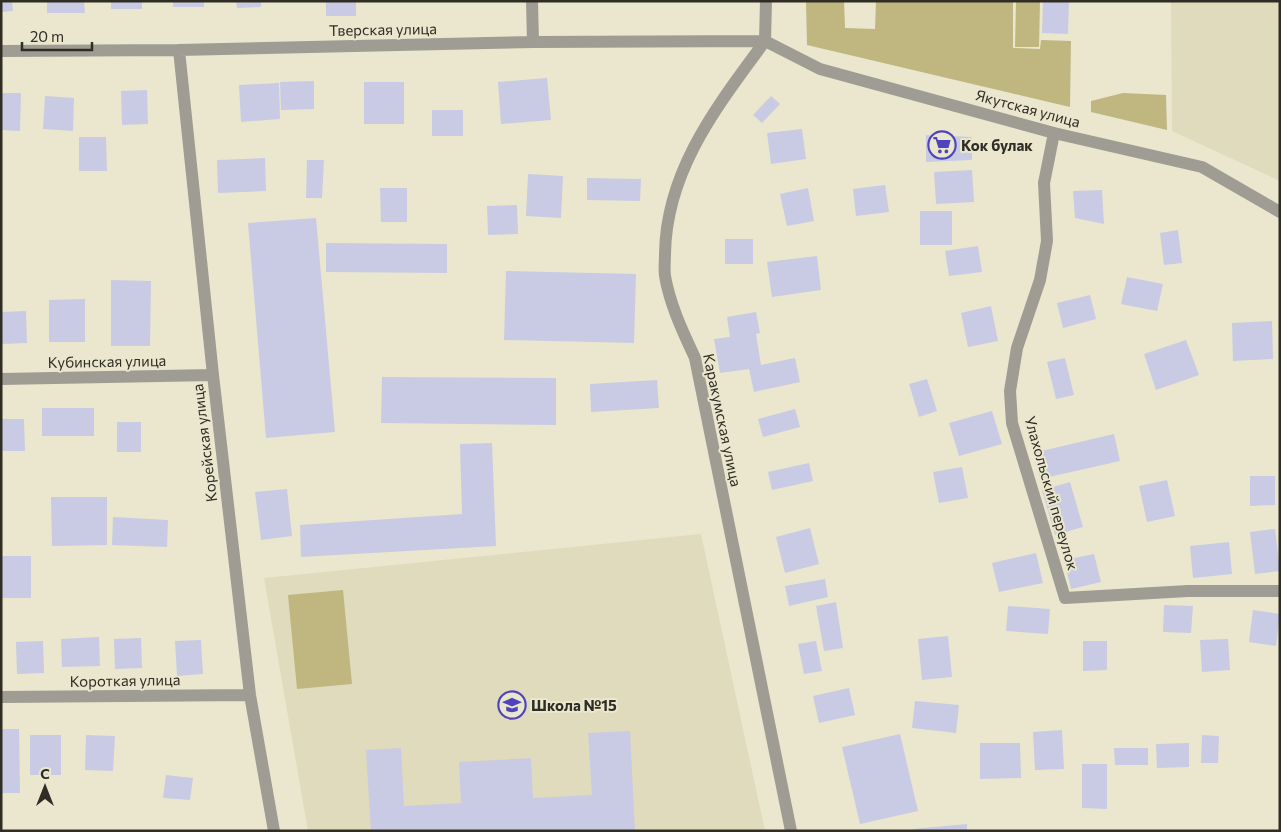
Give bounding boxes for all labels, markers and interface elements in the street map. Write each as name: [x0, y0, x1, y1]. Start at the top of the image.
street label: Тверская улица: [329, 19, 437, 39]
scale bar: [22, 20, 92, 52]
text: 20 m: [30, 27, 64, 45]
street label: Якутская улица: [974, 85, 1082, 131]
supermarket icon: Кок булак: [927, 130, 957, 160]
place label: Кок булак: [961, 136, 1033, 154]
street label: Кубинская улица: [48, 351, 166, 371]
street label: Каракумская улица: [700, 352, 746, 488]
street label: Корейская улица: [188, 383, 220, 503]
street label: Улахольский переулок: [1021, 414, 1083, 572]
street label: Короткая улица: [69, 670, 181, 690]
school or university icon: Школа №15: [497, 690, 527, 720]
place label: Школа №15: [531, 696, 617, 714]
north arrow: [20, 762, 70, 812]
text: С: [40, 765, 50, 782]

